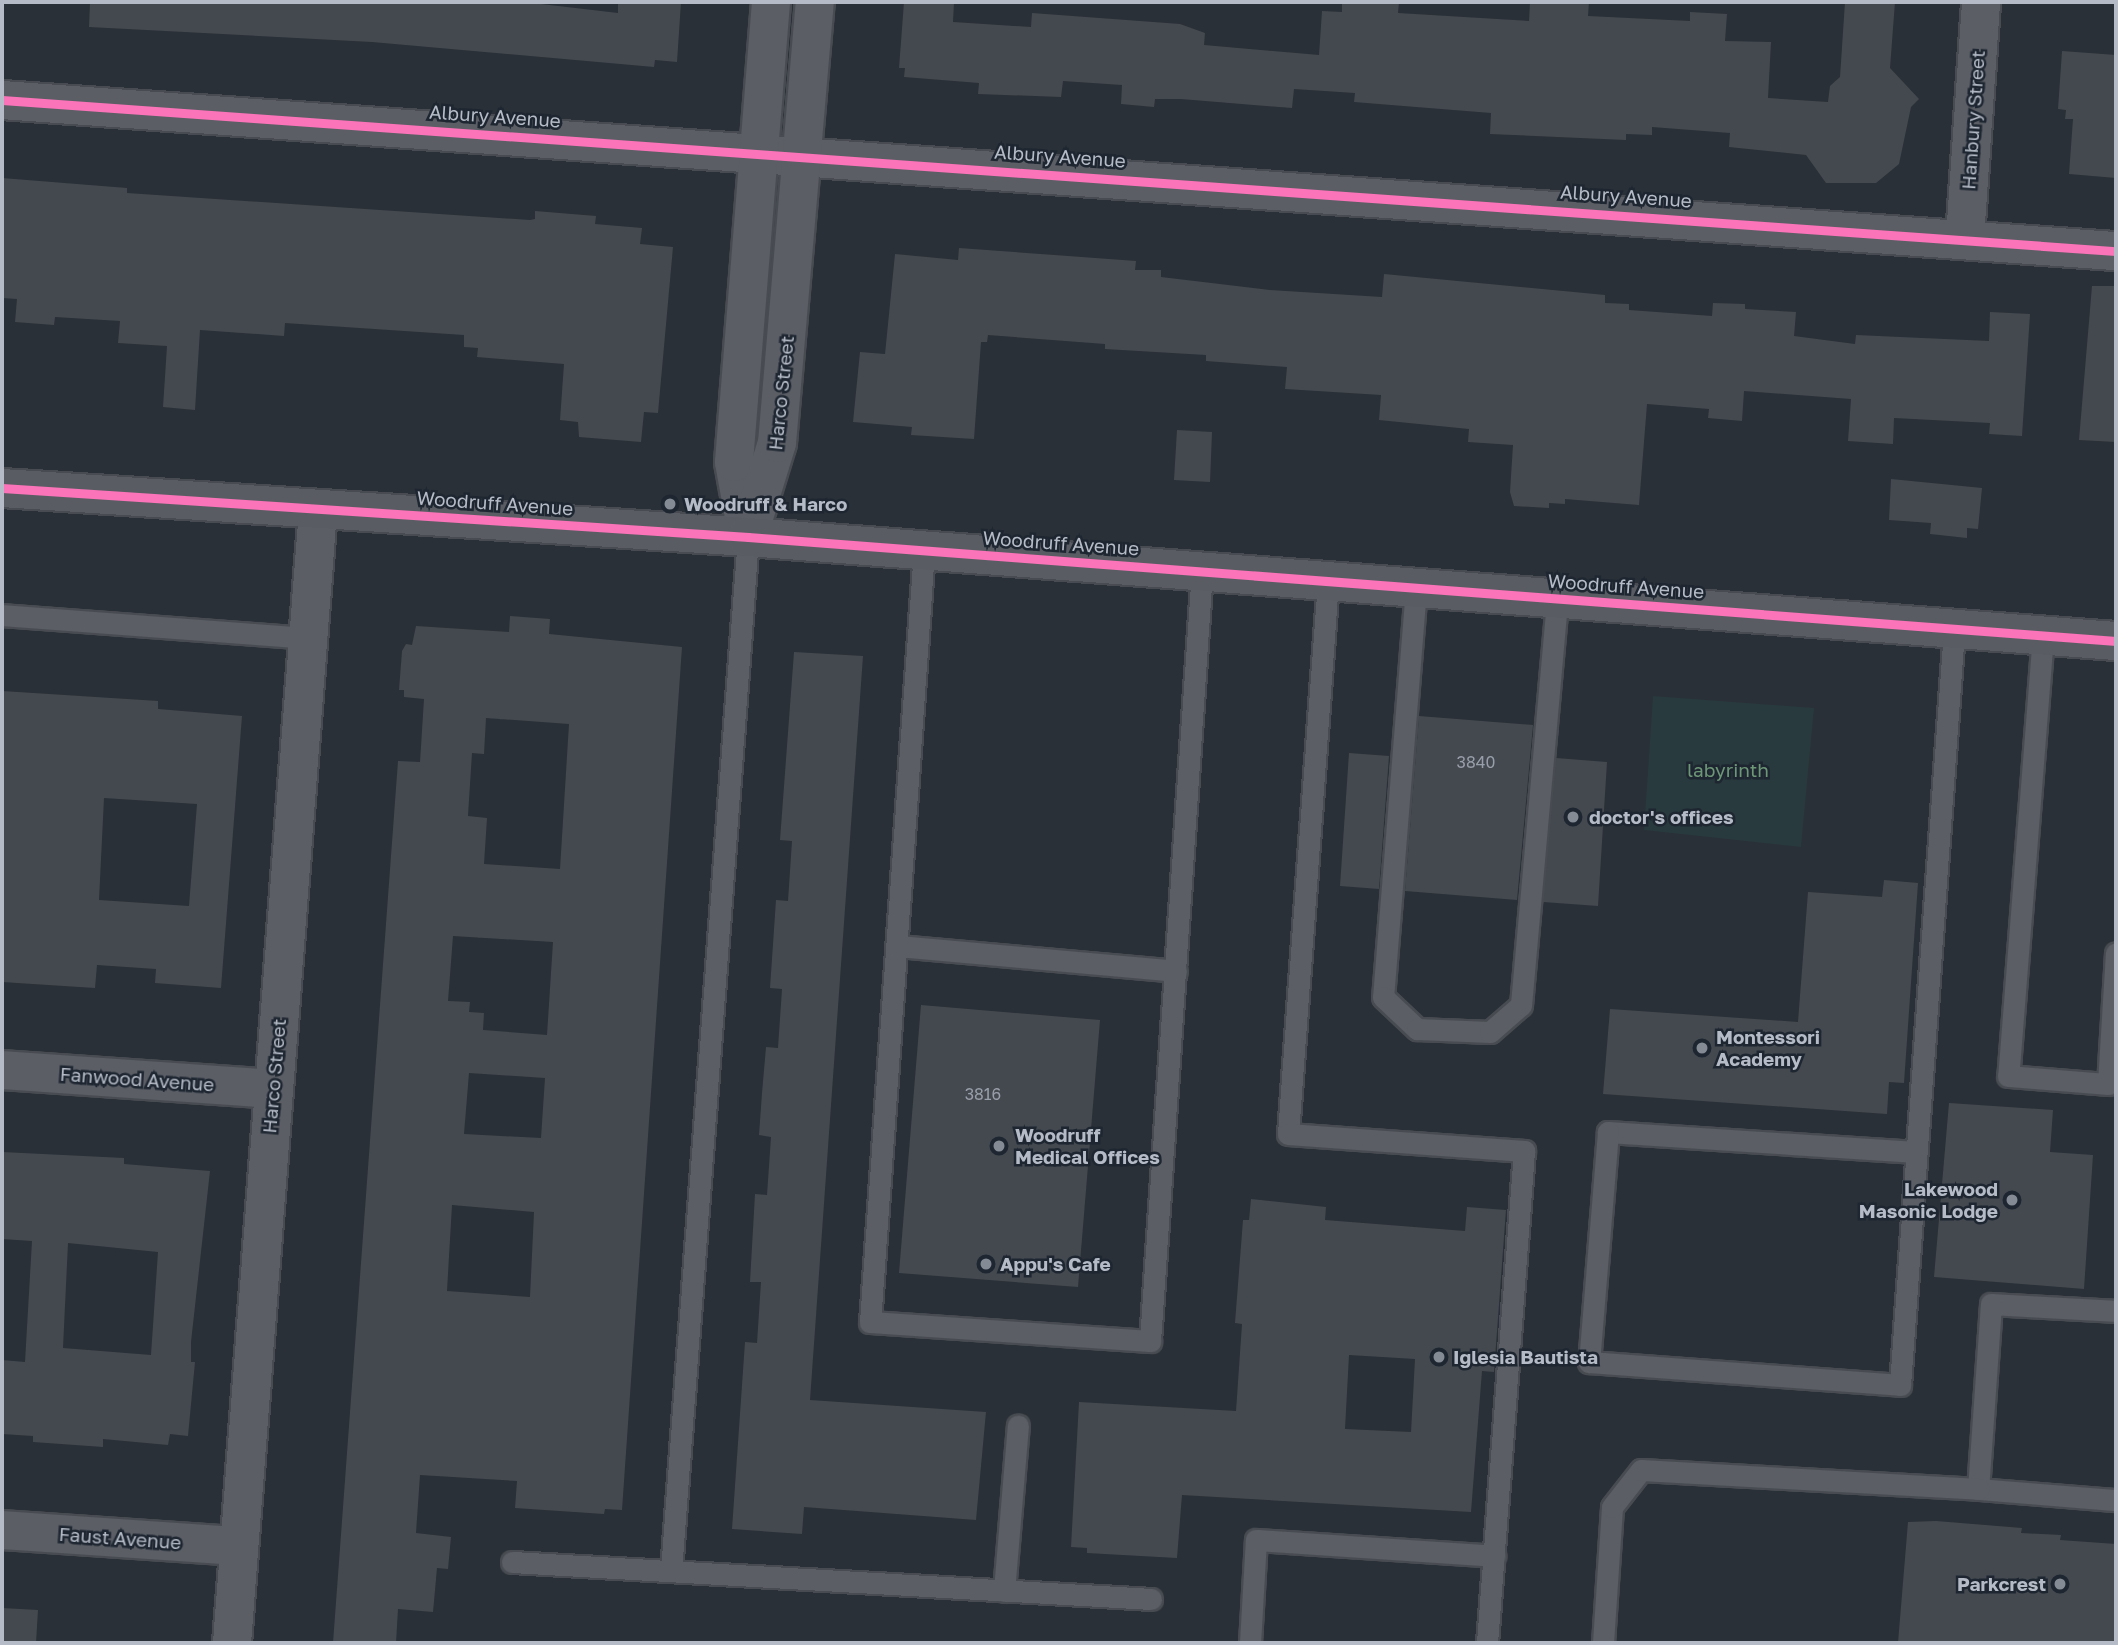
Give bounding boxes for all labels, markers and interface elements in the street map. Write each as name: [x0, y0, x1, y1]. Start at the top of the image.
street label: Hanbury Street: [1957, 50, 1989, 190]
street label: Albury Avenue: [428, 100, 562, 132]
street label: Albury Avenue: [993, 140, 1127, 172]
street label: Albury Avenue: [1559, 180, 1693, 212]
street label: Harco Street: [764, 335, 798, 451]
street label: Woodruff Avenue: [416, 486, 574, 520]
place label: Woodruff & Harco: [684, 493, 847, 515]
marker: Woodruff & Harco: [662, 496, 678, 512]
street label: Woodruff Avenue: [982, 526, 1140, 560]
street label: Woodruff Avenue: [1547, 569, 1705, 603]
house number: 3840: [1457, 752, 1495, 772]
park label: labyrinth: [1687, 759, 1769, 781]
place label: doctor's offices: [1589, 806, 1734, 828]
marker: doctor's offices: [1563, 807, 1583, 827]
street label: Harco Street: [258, 1018, 290, 1134]
place label: Montessori Academy: [1716, 1026, 1820, 1070]
marker: Montessori Academy: [1694, 1040, 1710, 1056]
street label: Fanwood Avenue: [59, 1062, 215, 1096]
house number: 3816: [965, 1084, 1001, 1104]
place label: Woodruff Medical Offices: [1015, 1124, 1160, 1168]
marker: Woodruff Medical Offices: [989, 1136, 1009, 1156]
place label: Lakewood Masonic Lodge: [1859, 1178, 1998, 1222]
marker: Lakewood Masonic Lodge: [2004, 1192, 2020, 1208]
place label: Appu's Cafe: [1000, 1253, 1111, 1275]
marker: Appu's Cafe: [978, 1256, 994, 1272]
place label: Iglesia Bautista: [1453, 1346, 1598, 1368]
marker: Iglesia Bautista: [1431, 1349, 1447, 1365]
street label: Faust Avenue: [58, 1522, 182, 1554]
place label: Parkcrest: [1957, 1573, 2046, 1595]
marker: Parkcrest: [2052, 1576, 2068, 1592]

